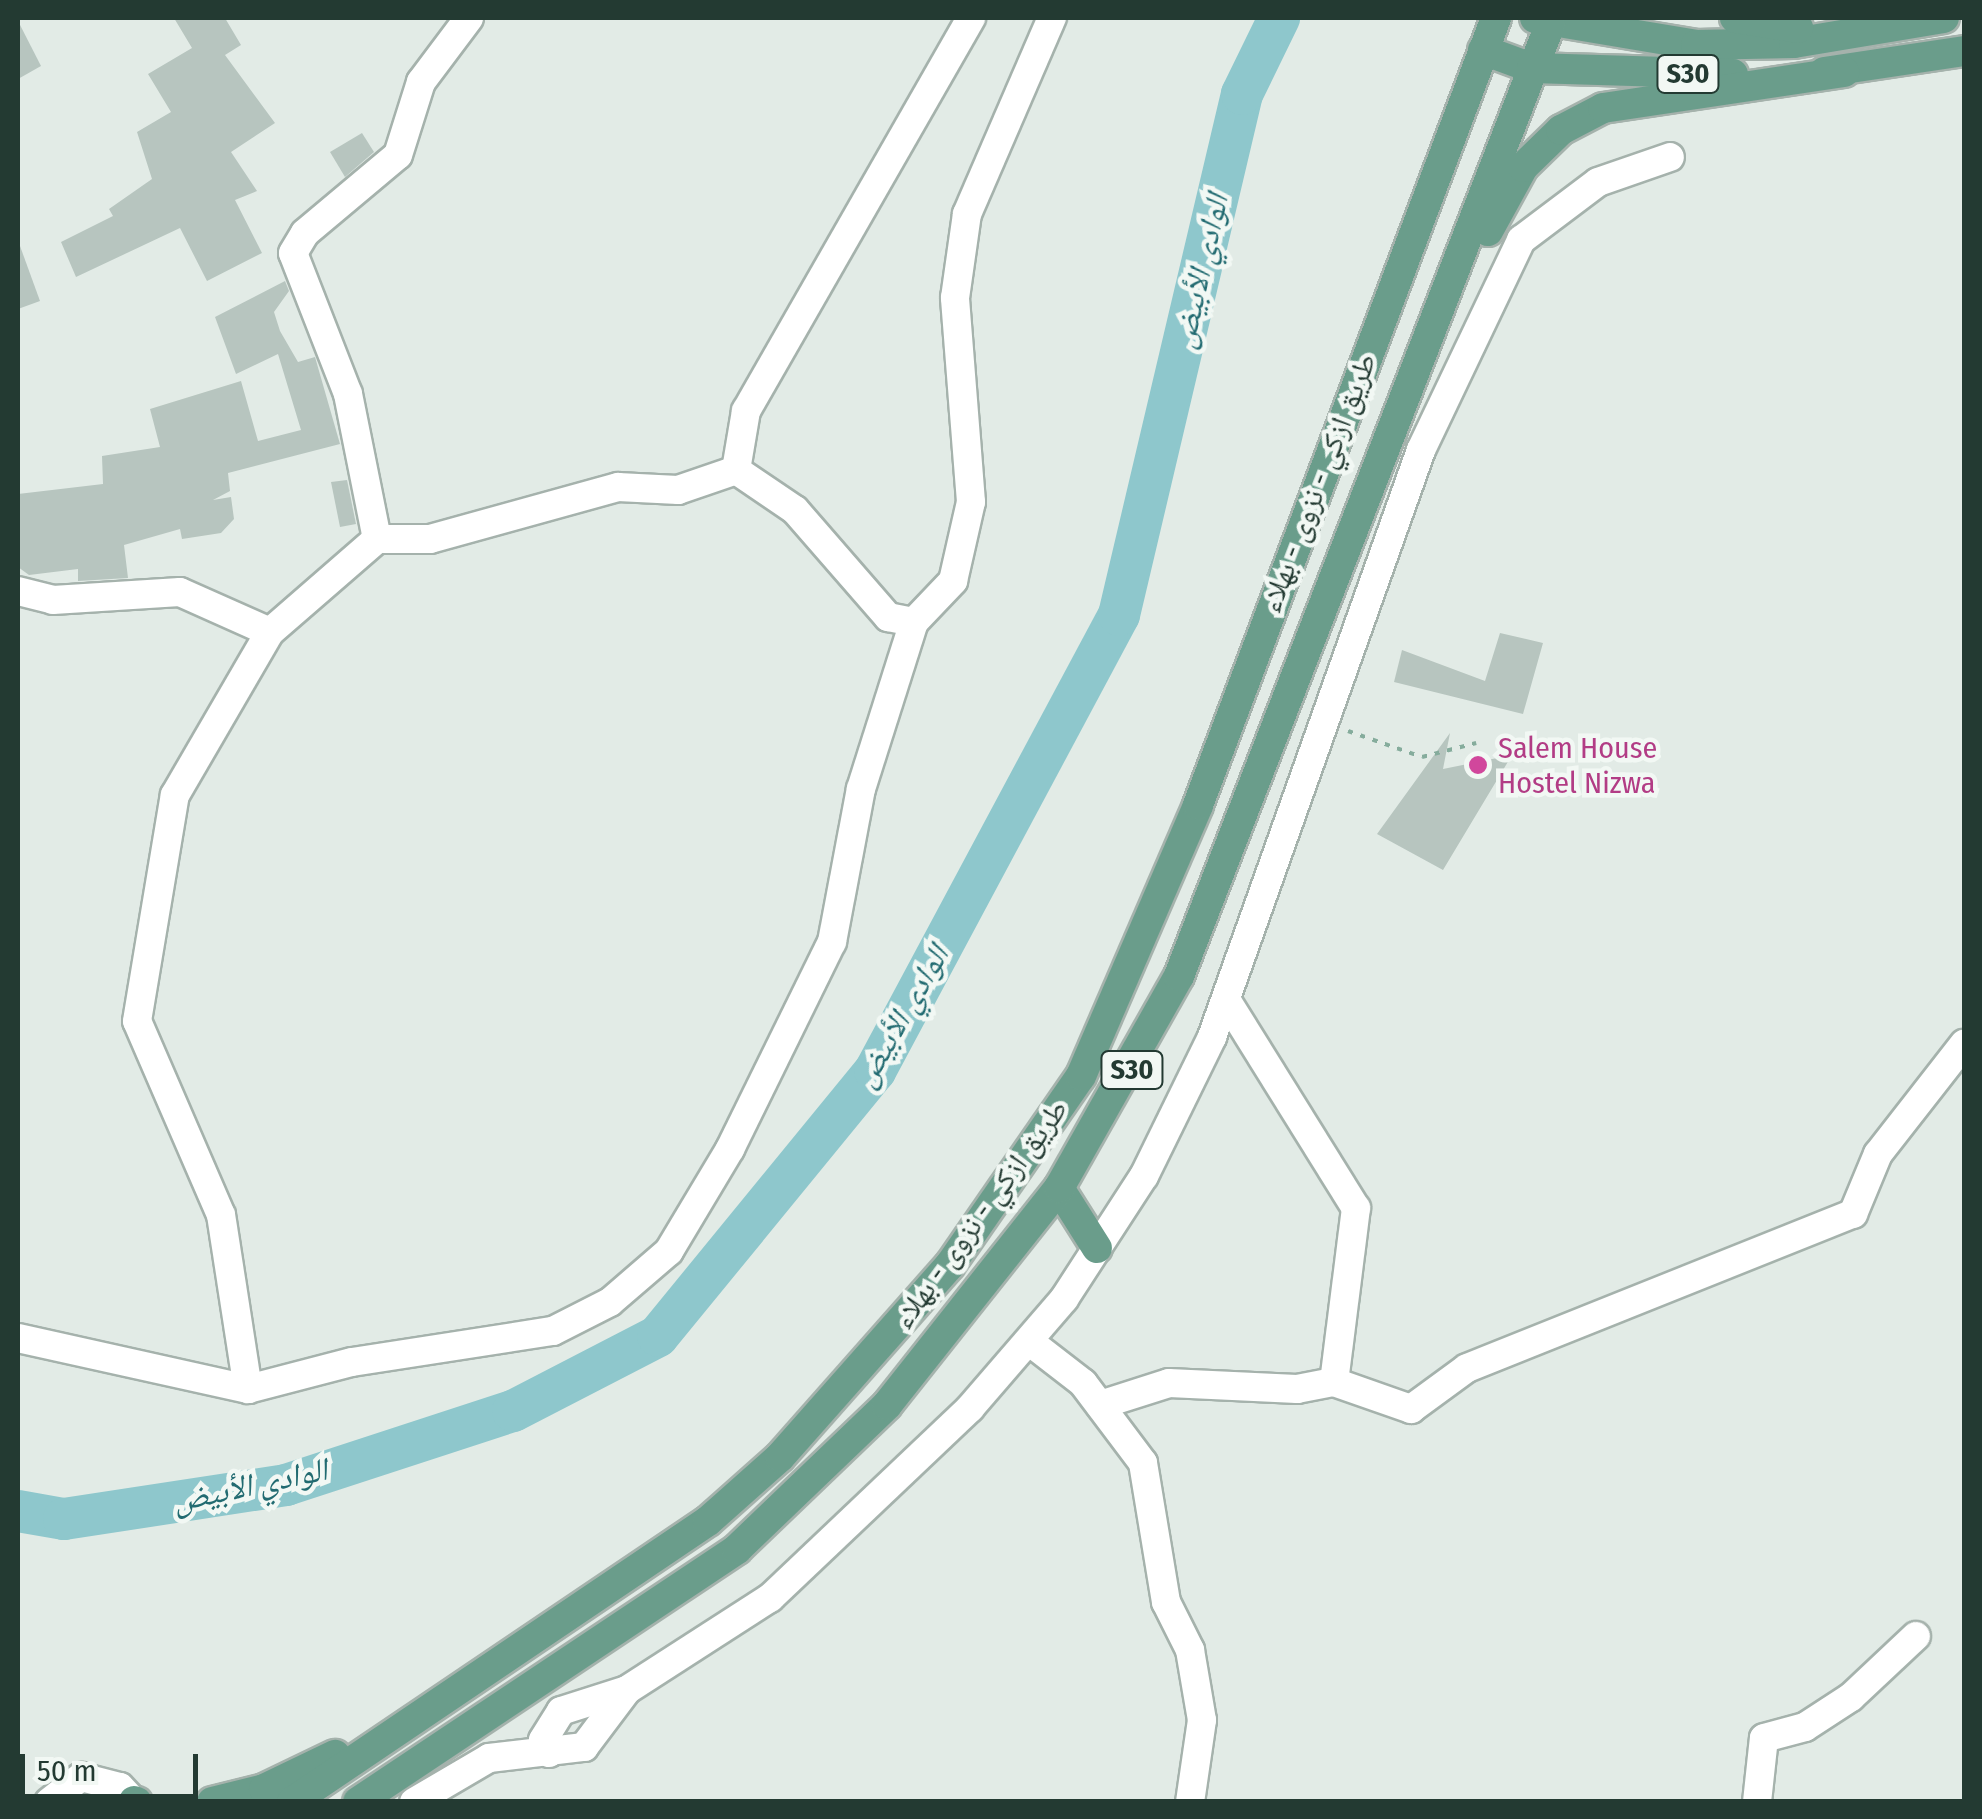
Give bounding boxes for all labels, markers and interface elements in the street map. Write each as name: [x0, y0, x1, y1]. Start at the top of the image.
road number: S30: [1656, 51, 1720, 97]
water label: الوادي الأبيض: [1164, 190, 1236, 352]
street label: طريق ازكي - نزوى - بهلاء: [1252, 348, 1384, 618]
place label: Salem House Hostel Nizwa: [1498, 730, 1657, 800]
marker: Salem House Hostel Nizwa: [1467, 754, 1489, 776]
water label: الوادي الأبيض: [845, 938, 957, 1094]
road number: S30: [1100, 1047, 1164, 1093]
street label: طريق ازكي - نزوى - بهلاء: [885, 1092, 1075, 1336]
water label: الوادي الأبيض: [169, 1450, 331, 1520]
scale bar: [25, 1734, 202, 1796]
text: 50 m: [37, 1753, 97, 1789]

